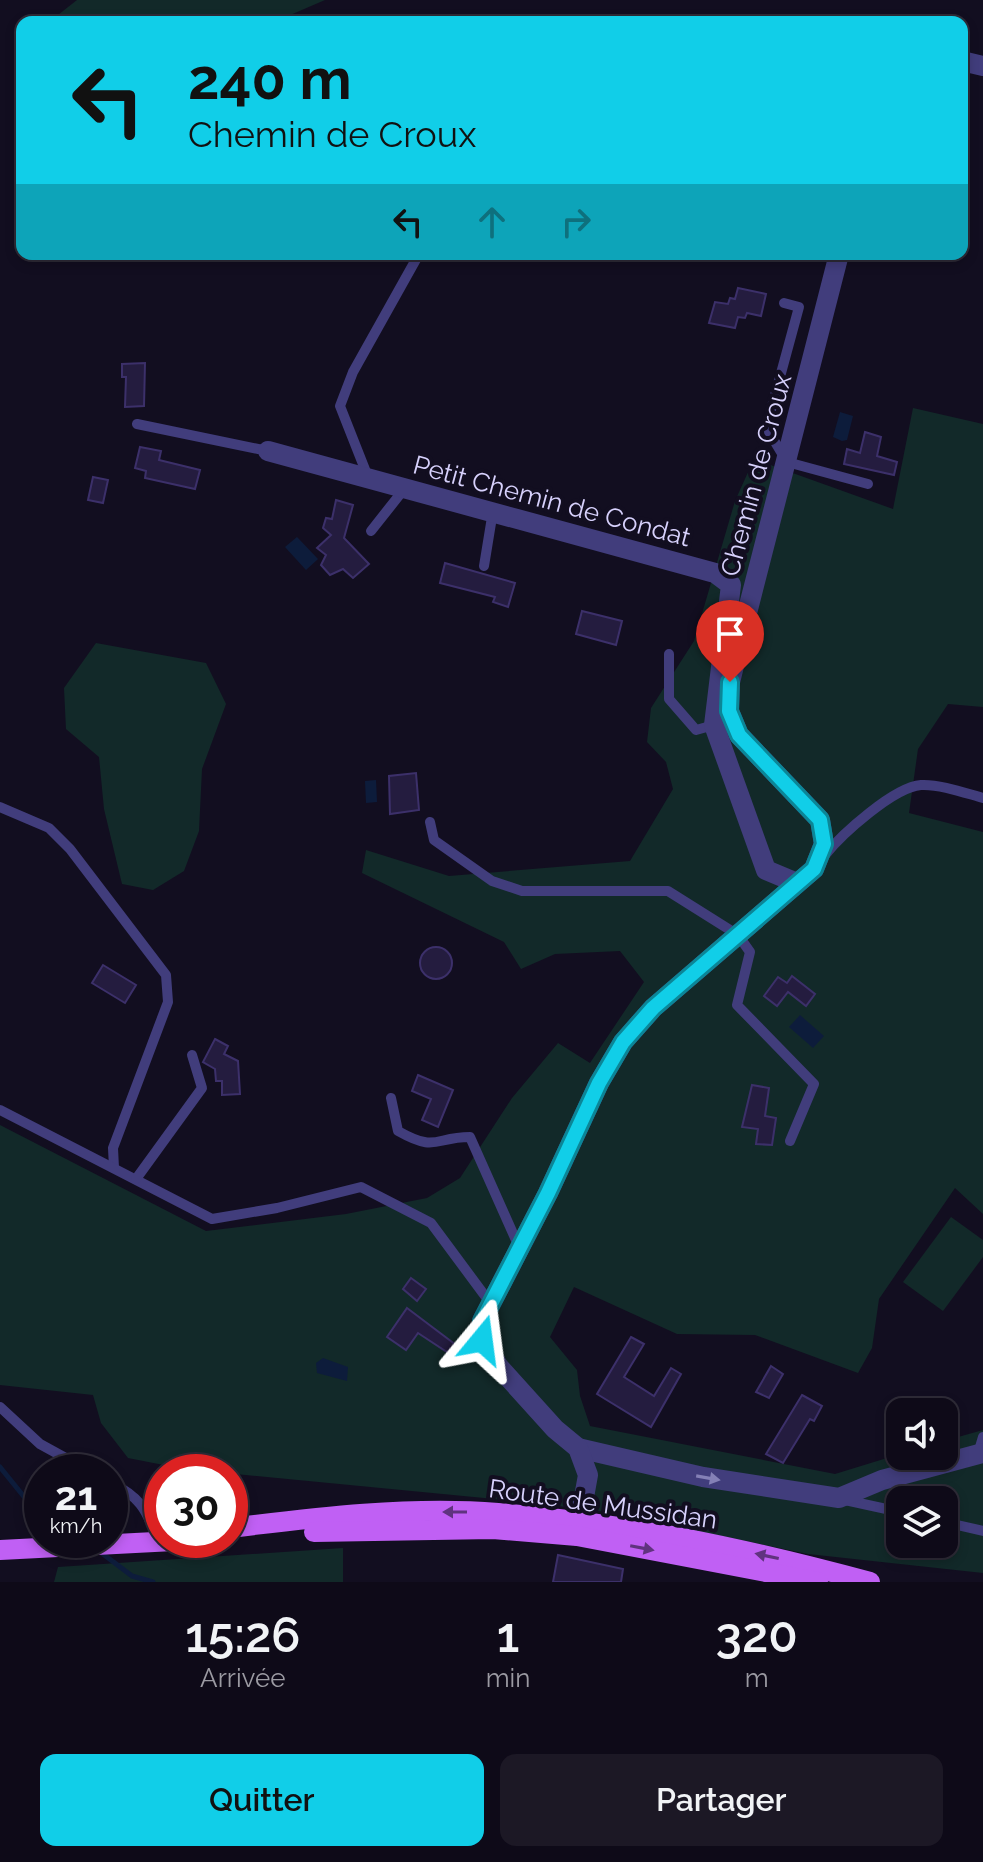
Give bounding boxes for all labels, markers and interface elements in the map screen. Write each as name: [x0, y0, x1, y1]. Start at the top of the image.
text: 240 m: [188, 46, 352, 112]
icon: left: [56, 48, 160, 152]
text: Chemin de Croux: [188, 113, 476, 155]
icon: left: [386, 200, 430, 244]
icon: ahead: [470, 200, 514, 244]
icon: right: [554, 200, 598, 244]
street label: Chemin de Croux: [715, 371, 797, 579]
street label: Petit Chemin de Condat: [410, 450, 694, 553]
pin: [696, 600, 764, 682]
icon: arrive: [708, 612, 752, 656]
position arrow: [440, 1298, 524, 1382]
map controls: [886, 1398, 958, 1558]
button: sound: [886, 1398, 958, 1470]
speed limit sign: 30: [144, 1454, 248, 1558]
text: 21: [55, 1472, 97, 1519]
one-way arrow: [696, 1472, 721, 1484]
street label: Route de Mussidan: [487, 1473, 719, 1535]
button: layers: [886, 1486, 958, 1558]
one-way arrow: [442, 1506, 467, 1518]
text: km/h: [50, 1514, 102, 1538]
one-way arrow: [630, 1543, 655, 1555]
one-way arrow: [755, 1549, 780, 1562]
text: 15:26: [185, 1607, 300, 1663]
text: 1: [497, 1607, 519, 1663]
text: 320: [716, 1607, 798, 1663]
text: Arrivée: [200, 1663, 286, 1693]
text: min: [486, 1663, 530, 1693]
text: m: [745, 1663, 769, 1693]
button: Quitter: [40, 1754, 484, 1846]
button: Partager: [500, 1754, 943, 1846]

